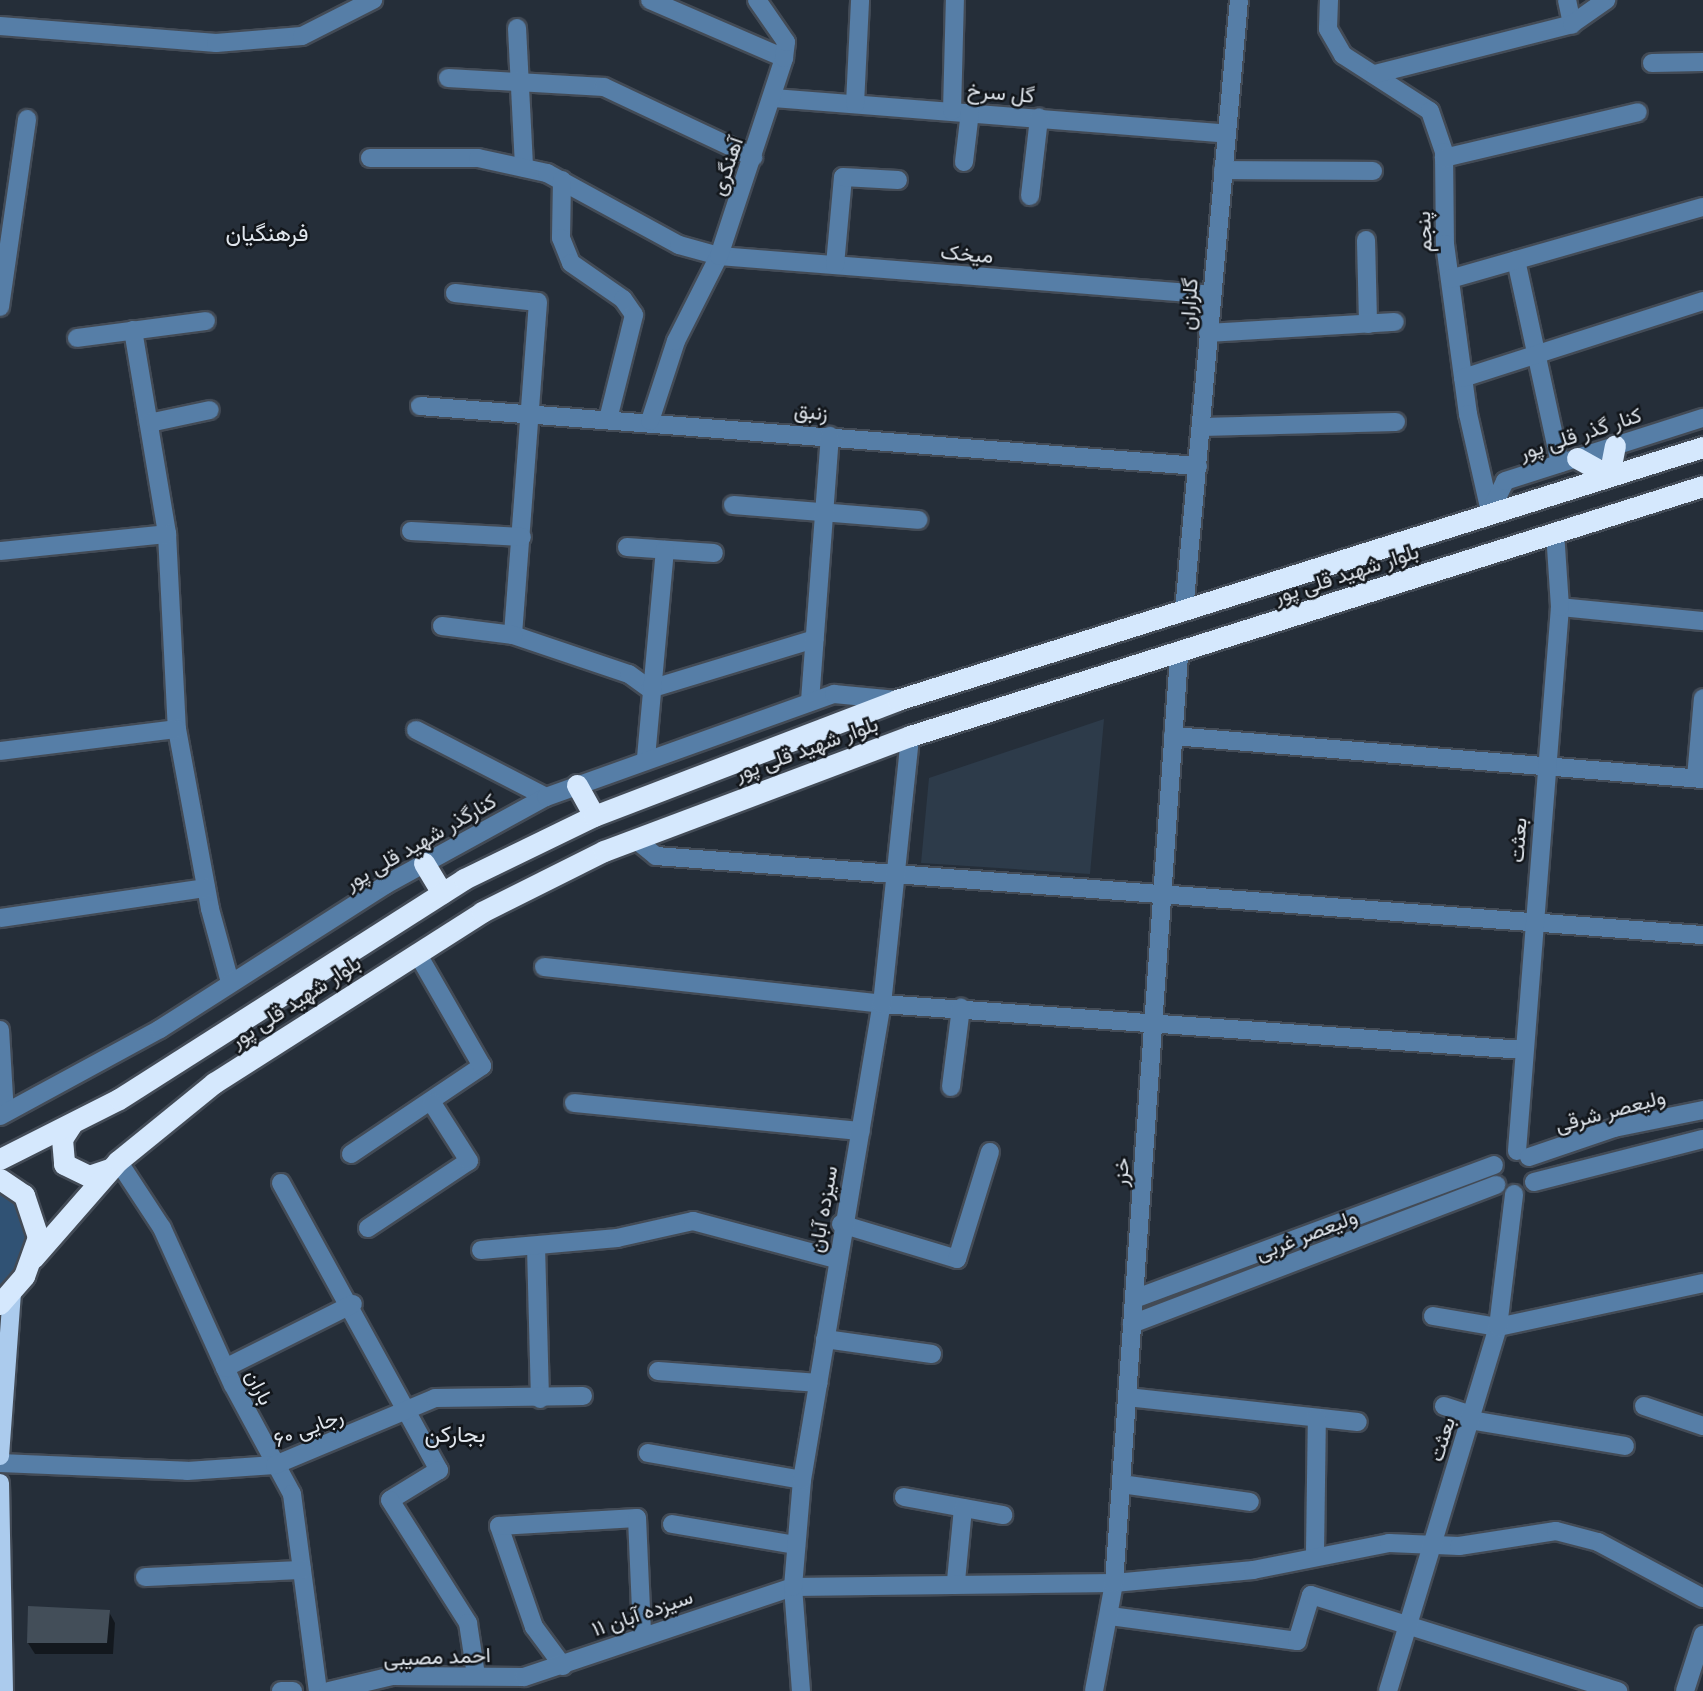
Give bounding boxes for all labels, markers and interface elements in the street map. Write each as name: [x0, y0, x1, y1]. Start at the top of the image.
street label: گل سرخ: [966, 77, 1036, 107]
street label: آهنگری: [704, 133, 748, 199]
street label: پنجم: [1409, 211, 1437, 253]
district label: فرهنگیان: [225, 219, 309, 247]
street label: میخک: [940, 238, 994, 268]
street label: گلزاران: [1174, 277, 1202, 331]
street label: زنبق: [793, 397, 829, 425]
street label: کنار گذر قلی پور: [1516, 401, 1644, 465]
street label: بلوار شهید قلی پور: [1270, 538, 1422, 608]
street label: بلوار شهید قلی پور: [731, 710, 881, 786]
street label: کنارگذر شهید قلی پور: [340, 787, 500, 895]
street label: بعثت: [1503, 817, 1531, 863]
street label: بلوار شهید قلی پور: [225, 949, 365, 1053]
street label: ولیعصر شرقی: [1552, 1083, 1668, 1137]
street label: خزر: [1106, 1157, 1134, 1187]
street label: سیزده آبان: [802, 1164, 842, 1254]
street label: ولیعصر غربی: [1252, 1203, 1360, 1265]
street label: باران: [240, 1365, 280, 1409]
street label: رجایی ۶۰: [270, 1402, 346, 1452]
street label: بعثت: [1422, 1414, 1460, 1464]
district label: بجارکن: [424, 1420, 486, 1448]
street label: سیزده آبان ۱۱: [588, 1583, 696, 1641]
street label: احمد مصیبی: [383, 1642, 491, 1670]

